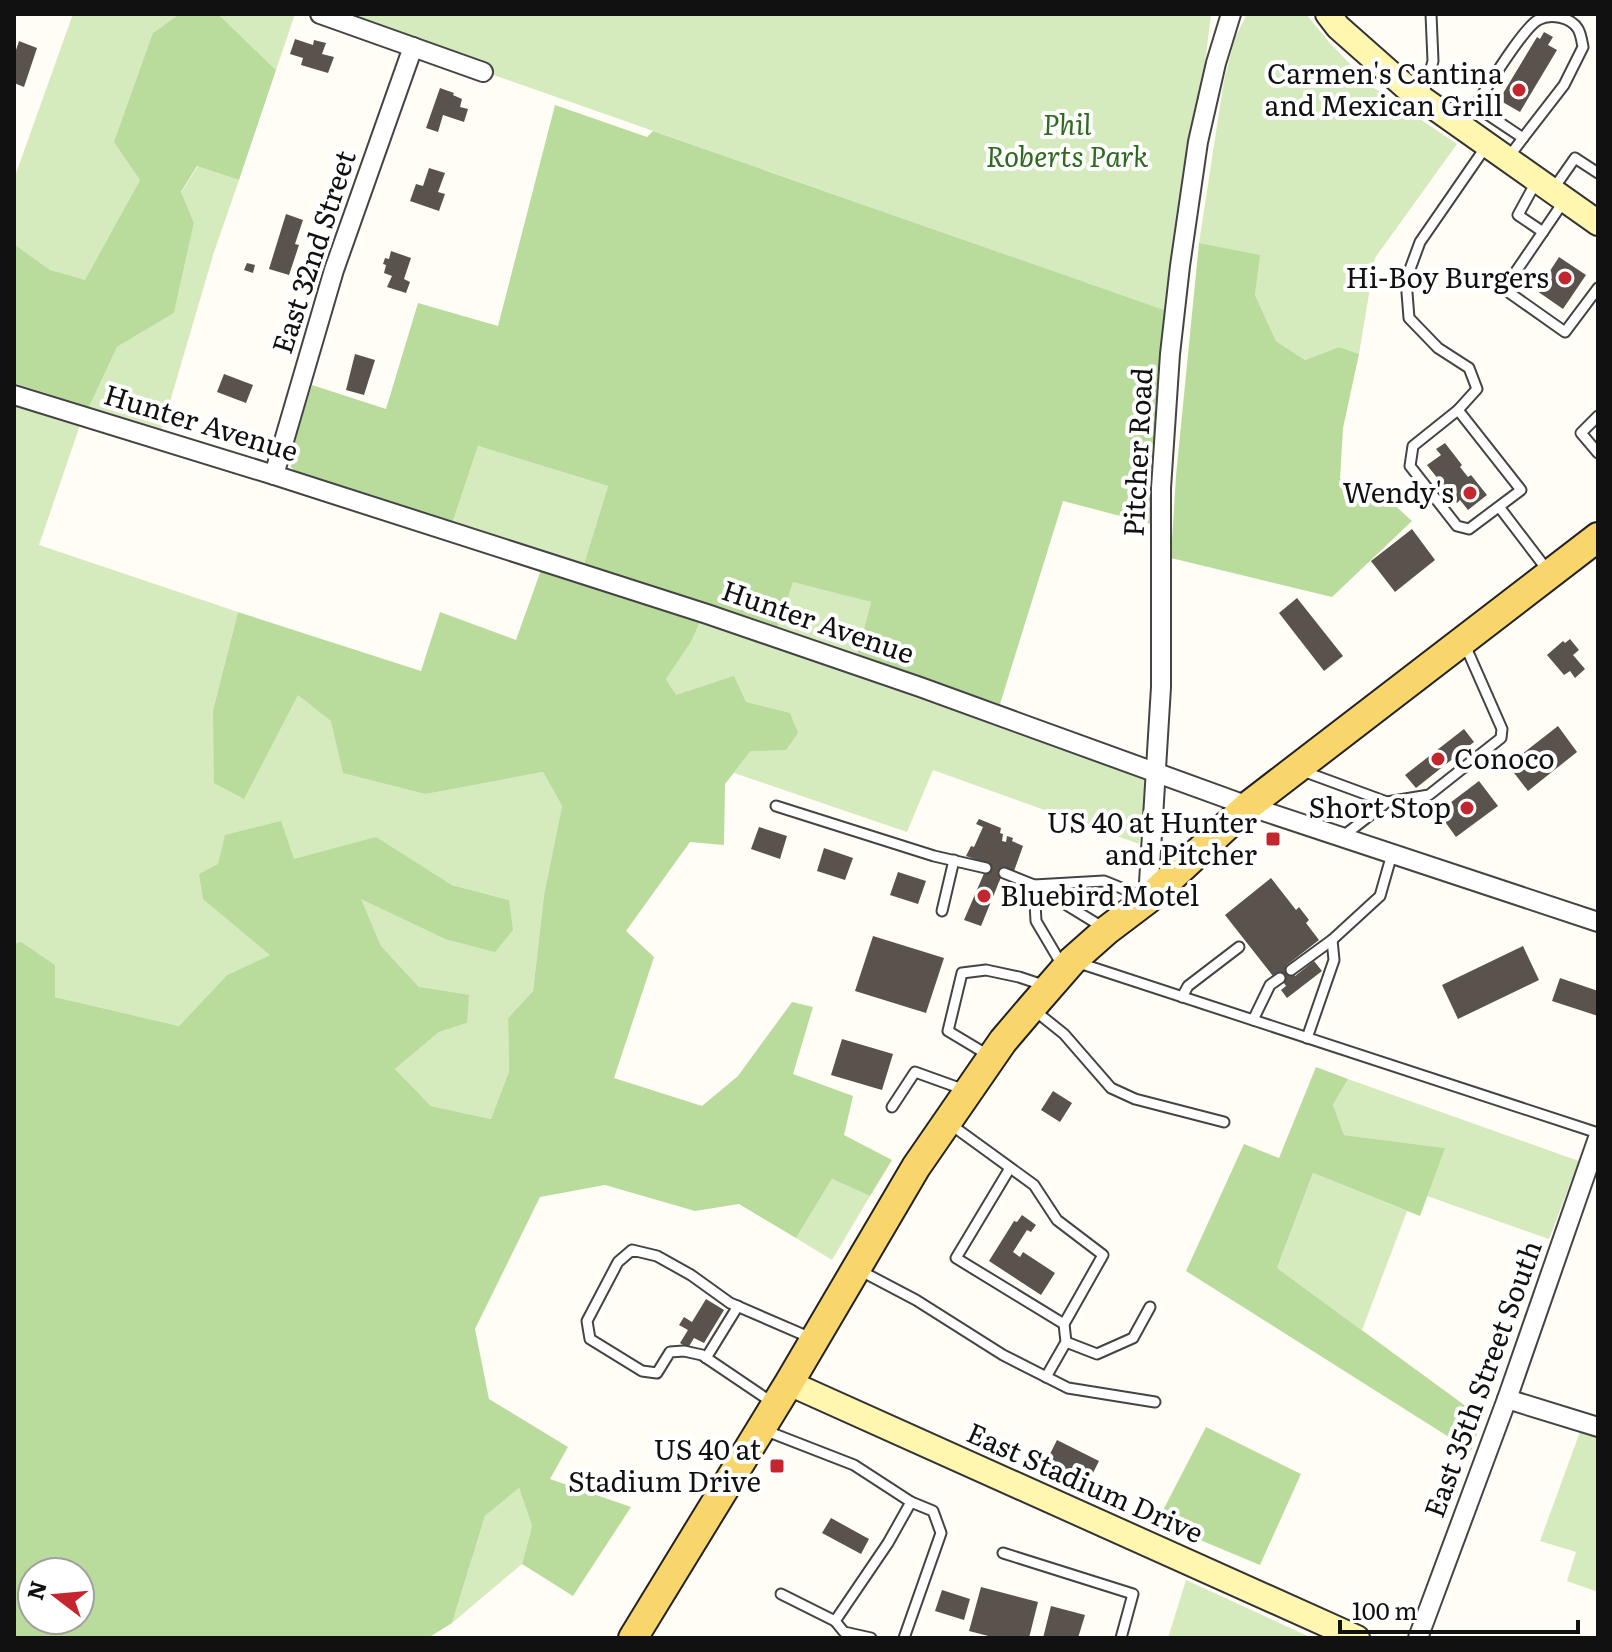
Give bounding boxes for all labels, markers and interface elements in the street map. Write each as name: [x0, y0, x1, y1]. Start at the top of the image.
place label: Carmen's Cantina and Mexican Grill: [1265, 51, 1503, 125]
marker: Carmen's Cantina and Mexican Grill: [1510, 81, 1528, 99]
park label: Phil Roberts Park: [986, 102, 1149, 176]
street label: East 32nd Street: [259, 144, 365, 359]
place label: Hi-Boy Burgers: [1345, 255, 1549, 297]
marker: Hi-Boy Burgers: [1556, 269, 1574, 287]
street label: Pitcher Road: [1111, 366, 1161, 538]
street label: Hunter Avenue: [99, 372, 304, 471]
place label: Wendy's: [1343, 470, 1454, 512]
marker: Wendy's: [1461, 484, 1479, 502]
street label: Hunter Avenue: [717, 568, 920, 673]
place label: Conoco: [1454, 736, 1555, 778]
marker: Conoco: [1429, 750, 1447, 768]
place label: Short Stop: [1309, 785, 1451, 827]
marker: Short Stop: [1458, 799, 1476, 817]
place label: US 40 at Hunter and Pitcher: [1047, 800, 1258, 874]
marker: US 40 at Hunter and Pitcher: [1264, 830, 1282, 848]
place label: Bluebird Motel: [1000, 873, 1199, 915]
marker: Bluebird Motel: [975, 887, 993, 905]
street label: East 35th Street South: [1411, 1234, 1551, 1523]
street label: East Stadium Drive: [961, 1410, 1211, 1552]
place label: US 40 at Stadium Drive: [568, 1427, 762, 1501]
marker: US 40 at Stadium Drive: [768, 1457, 786, 1475]
north arrow: [16, 1556, 96, 1636]
text: N: [17, 1577, 54, 1603]
scale bar: [1340, 1584, 1578, 1634]
text: 100 m: [1352, 1592, 1418, 1627]

